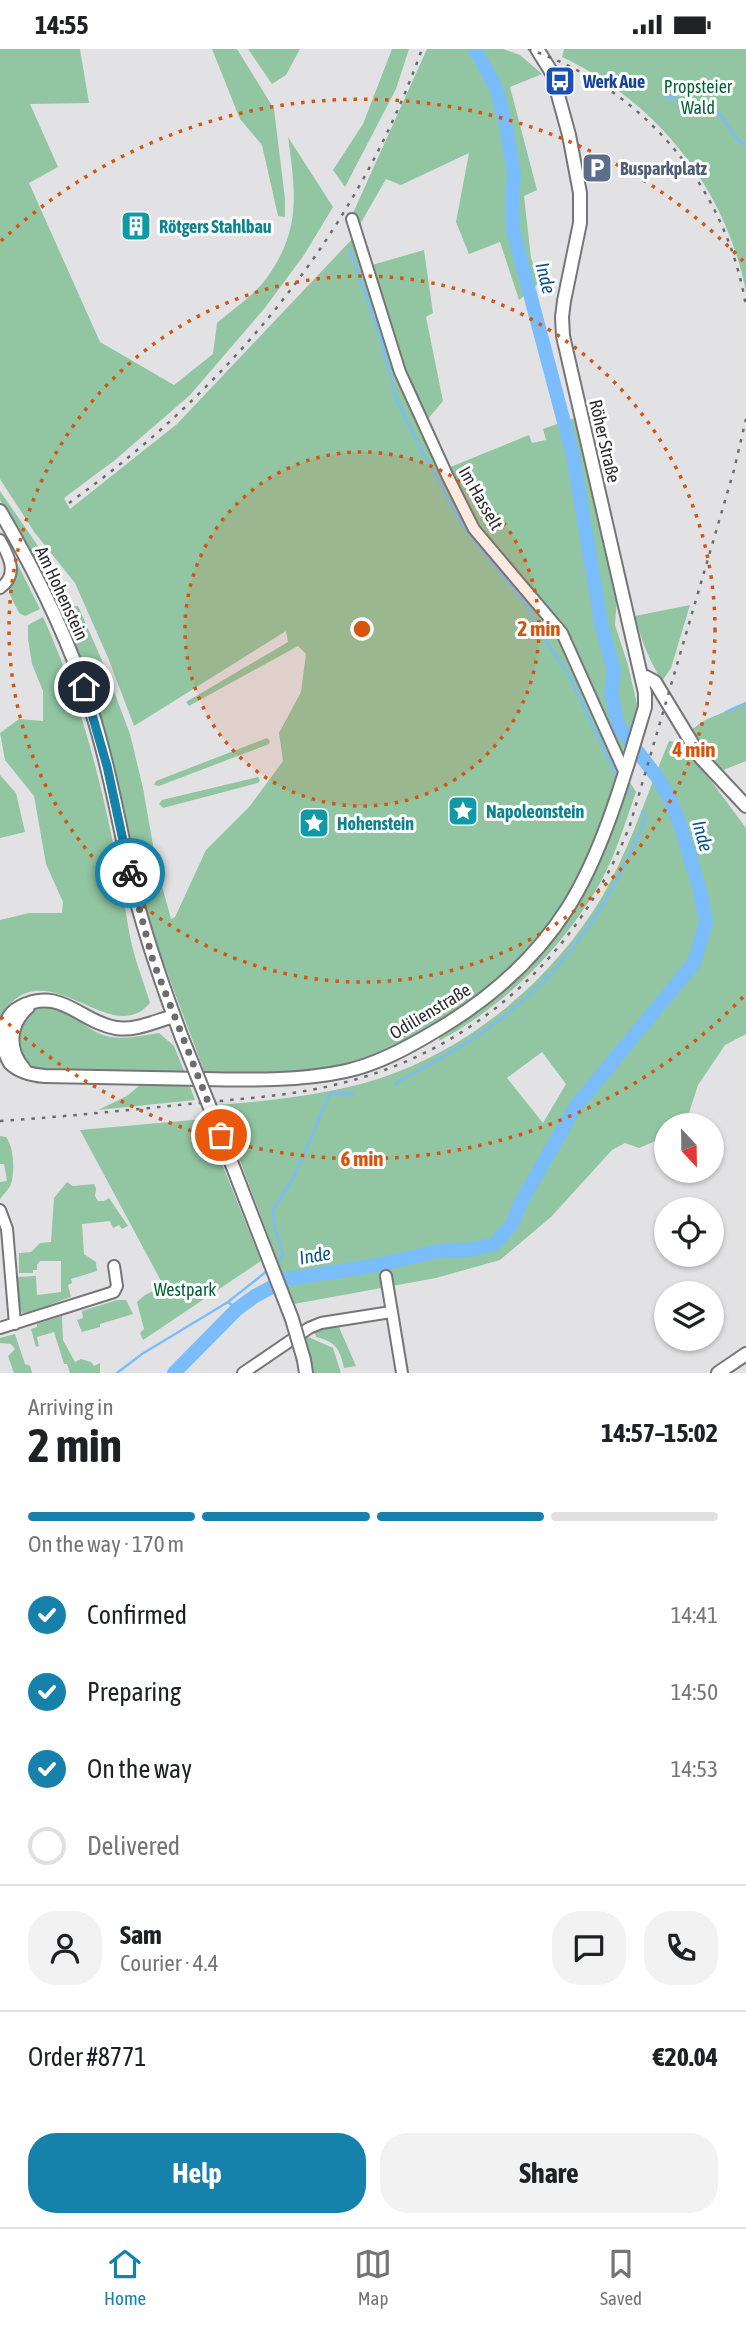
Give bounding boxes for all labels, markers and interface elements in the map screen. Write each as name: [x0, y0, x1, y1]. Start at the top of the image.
text: 14:55: [35, 10, 89, 40]
bus stop icon: Werk Aue: [543, 64, 577, 98]
place label: Werk Aue: [582, 71, 645, 92]
park label: Propsteier Wald: [664, 76, 733, 118]
parking icon: Busparkplatz: [580, 151, 614, 185]
place label: Busparkplatz: [620, 158, 708, 179]
building icon: Rötgers Stahlbau: [119, 209, 153, 243]
place label: Rötgers Stahlbau: [159, 216, 272, 237]
water label: Inde: [531, 260, 561, 296]
street label: Röher Straße: [585, 397, 625, 485]
street label: Im Hasselt: [454, 463, 508, 533]
street label: Am Hohenstein: [31, 543, 93, 643]
text: 2 min: [518, 616, 560, 640]
centre of rings: [350, 617, 374, 641]
pin: [54, 657, 114, 717]
icon: home: [65, 668, 103, 706]
text: 4 min: [672, 737, 715, 761]
place icon: Napoleonstein: [446, 794, 480, 828]
place label: Napoleonstein: [486, 801, 585, 822]
place icon: Hohenstein: [297, 806, 331, 840]
place label: Hohenstein: [337, 813, 414, 834]
water label: Inde: [688, 818, 718, 854]
courier: [95, 838, 165, 908]
icon: bike: [111, 854, 149, 892]
street label: Odilienstraße: [386, 979, 474, 1043]
pin: [191, 1105, 251, 1165]
north arrow: [654, 1113, 724, 1183]
map controls: [654, 1113, 724, 1351]
icon: bag: [202, 1116, 240, 1154]
text: 6 min: [341, 1146, 383, 1170]
button: locate: [654, 1197, 724, 1267]
water label: Inde: [297, 1241, 333, 1269]
park label: Westpark: [154, 1279, 216, 1300]
button: layers: [654, 1281, 724, 1351]
text: Arriving in: [28, 1394, 114, 1420]
text: 14:57–15:02: [601, 1418, 718, 1448]
text: 2 min: [28, 1419, 122, 1472]
text: On the way · 170 m: [28, 1531, 184, 1557]
icon: check: [28, 1596, 66, 1634]
text: Confirmed: [87, 1600, 187, 1630]
text: 14:41: [671, 1602, 718, 1628]
icon: check: [28, 1673, 66, 1711]
text: Preparing: [87, 1677, 181, 1707]
text: 14:50: [671, 1679, 718, 1705]
icon: check: [28, 1750, 66, 1788]
text: On the way: [87, 1754, 192, 1784]
text: 14:53: [671, 1756, 718, 1782]
text: Delivered: [87, 1831, 180, 1861]
button: person: [28, 1911, 102, 1985]
button: chat: [552, 1911, 626, 1985]
button: phone: [644, 1911, 718, 1985]
text: Sam: [120, 1920, 162, 1950]
text: Courier · 4.4: [120, 1950, 219, 1976]
text: Order #8771: [28, 2042, 147, 2072]
text: €20.04: [653, 2042, 718, 2072]
button: Help: [28, 2133, 366, 2213]
button: Share: [380, 2133, 718, 2213]
tab: Home: [104, 2245, 146, 2309]
tab: Map: [354, 2245, 392, 2309]
tab: Saved: [600, 2245, 642, 2309]

